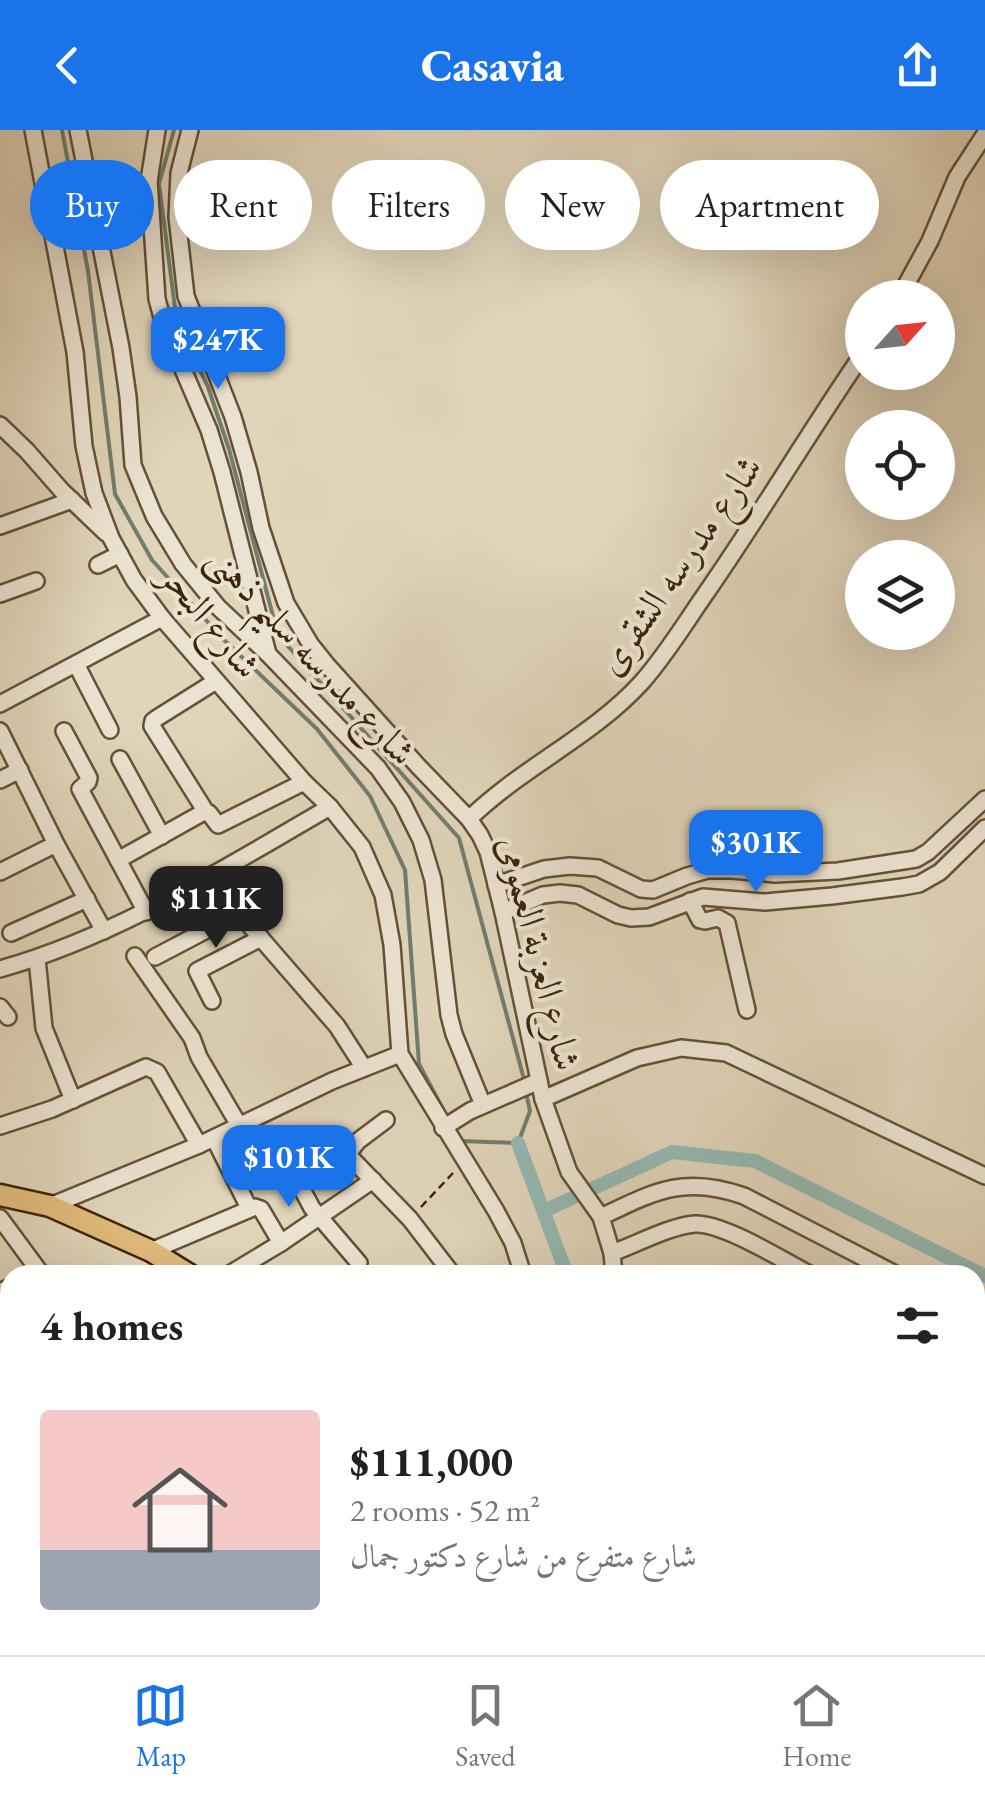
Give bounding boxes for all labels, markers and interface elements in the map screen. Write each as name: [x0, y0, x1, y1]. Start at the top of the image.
text: Casavia: [421, 36, 564, 94]
icon: back: [40, 38, 95, 93]
icon: share: [890, 38, 945, 93]
chip: Buy: [30, 160, 154, 250]
chip: Rent: [174, 160, 312, 250]
chip: Filters: [332, 160, 485, 250]
chip: New: [505, 160, 640, 250]
chip: Apartment: [660, 160, 879, 250]
north arrow: [845, 280, 955, 390]
map controls: [845, 280, 955, 650]
pin: $247K: [148, 307, 288, 392]
text: $247K: [173, 318, 263, 360]
button: locate: [845, 410, 955, 520]
street label: شارع مدرسه الشقرى: [585, 445, 778, 688]
street label: شارع مدرسه سليم ذهنى: [187, 534, 427, 785]
button: layers: [845, 540, 955, 650]
street label: شارع البحر: [142, 550, 273, 693]
pin: $301K: [686, 810, 826, 895]
text: $301K: [711, 821, 801, 863]
street label: شارع العزبة العمومى: [481, 830, 593, 1077]
pin: $111K: [146, 866, 286, 951]
text: $111K: [171, 877, 261, 919]
pin: $101K: [219, 1125, 359, 1210]
text: $101K: [244, 1136, 334, 1178]
text: 4 homes: [40, 1298, 183, 1353]
icon: filters: [890, 1298, 945, 1353]
text: $111,000: [350, 1434, 513, 1489]
icon: home: [120, 1450, 240, 1570]
text: 2 rooms · 52 m²: [350, 1489, 540, 1531]
text: شارع متفرع من شارع دكتور جمال: [350, 1535, 697, 1577]
tab: Map: [133, 1678, 188, 1774]
tab: Saved: [455, 1678, 515, 1774]
tab: Home: [782, 1678, 852, 1774]

